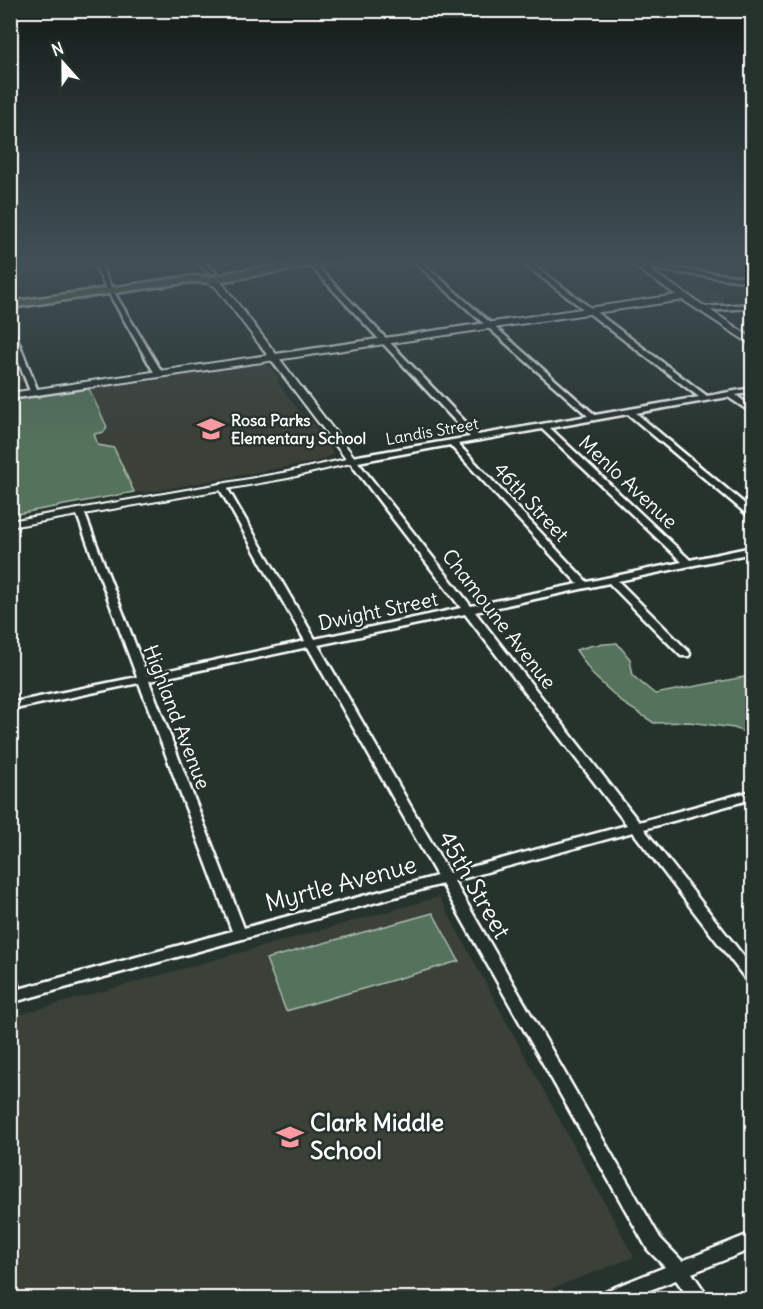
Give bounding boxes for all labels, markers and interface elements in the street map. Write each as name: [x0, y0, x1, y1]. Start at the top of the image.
north arrow: [33, 33, 93, 93]
text: N: [49, 38, 66, 60]
place label: Rosa Parks Elementary School: [231, 410, 366, 449]
street label: Landis Street: [384, 413, 481, 449]
school or university icon: Rosa Parks Elementary School: [196, 414, 226, 444]
street label: Menlo Avenue: [574, 430, 683, 534]
street label: 46th Street: [488, 457, 575, 547]
street label: Chamoune Avenue: [437, 544, 562, 694]
street label: Dwight Street: [316, 586, 440, 635]
street label: Highland Avenue: [138, 641, 216, 793]
street label: 45th Street: [432, 825, 518, 944]
street label: Myrtle Avenue: [262, 848, 420, 918]
place label: Clark Middle School: [310, 1107, 444, 1165]
school or university icon: Clark Middle School: [275, 1122, 305, 1152]

